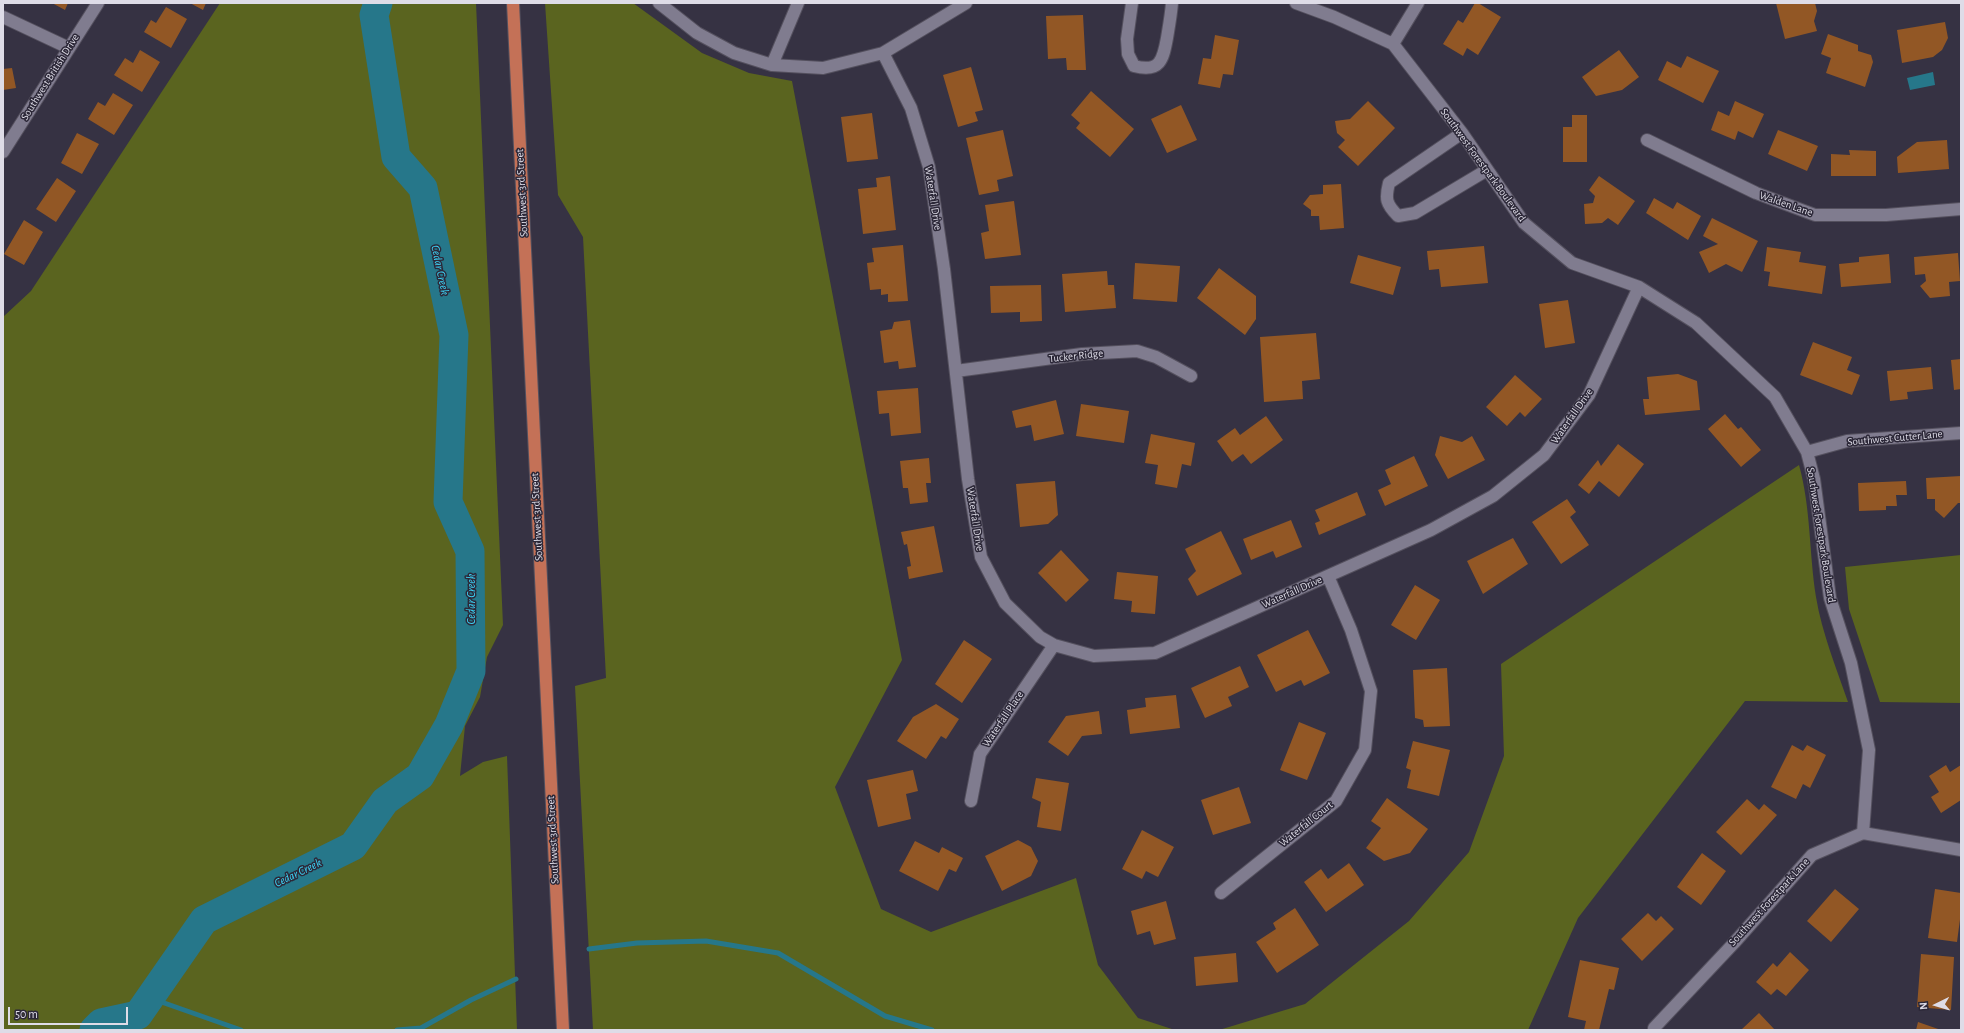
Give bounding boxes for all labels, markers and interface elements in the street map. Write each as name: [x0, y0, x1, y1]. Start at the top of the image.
street label: Southwest British Drive: [18, 31, 82, 123]
street label: Southwest Forestpark Boulevard: [1437, 106, 1529, 224]
street label: Southwest 3rd Street: [513, 149, 531, 237]
street label: Waterfall Drive: [921, 165, 945, 231]
street label: Walden Lane: [1758, 189, 1814, 219]
water label: Cedar Creek: [428, 244, 452, 296]
street label: Tucker Ridge: [1048, 347, 1104, 365]
street label: Waterfall Drive: [1548, 386, 1596, 446]
street label: Southwest Cutter Lane: [1847, 427, 1943, 449]
street label: Southwest Forestpark Boulevard: [1804, 466, 1838, 604]
street label: Southwest 3rd Street: [528, 473, 546, 561]
street label: Waterfall Drive: [963, 486, 987, 552]
street label: Waterfall Drive: [1260, 573, 1324, 611]
water label: Cedar Creek: [464, 574, 478, 624]
street label: Waterfall Place: [979, 689, 1027, 749]
street label: Southwest 3rd Street: [544, 796, 562, 884]
street label: Waterfall Court: [1276, 798, 1336, 850]
water label: Cedar Creek: [272, 855, 324, 891]
street label: Southwest Forestpark Lane: [1726, 855, 1812, 949]
north arrow: [1916, 985, 1956, 1025]
scale bar: [10, 999, 130, 1025]
text: N: [1918, 1002, 1929, 1010]
text: 50 m: [15, 1008, 38, 1020]

